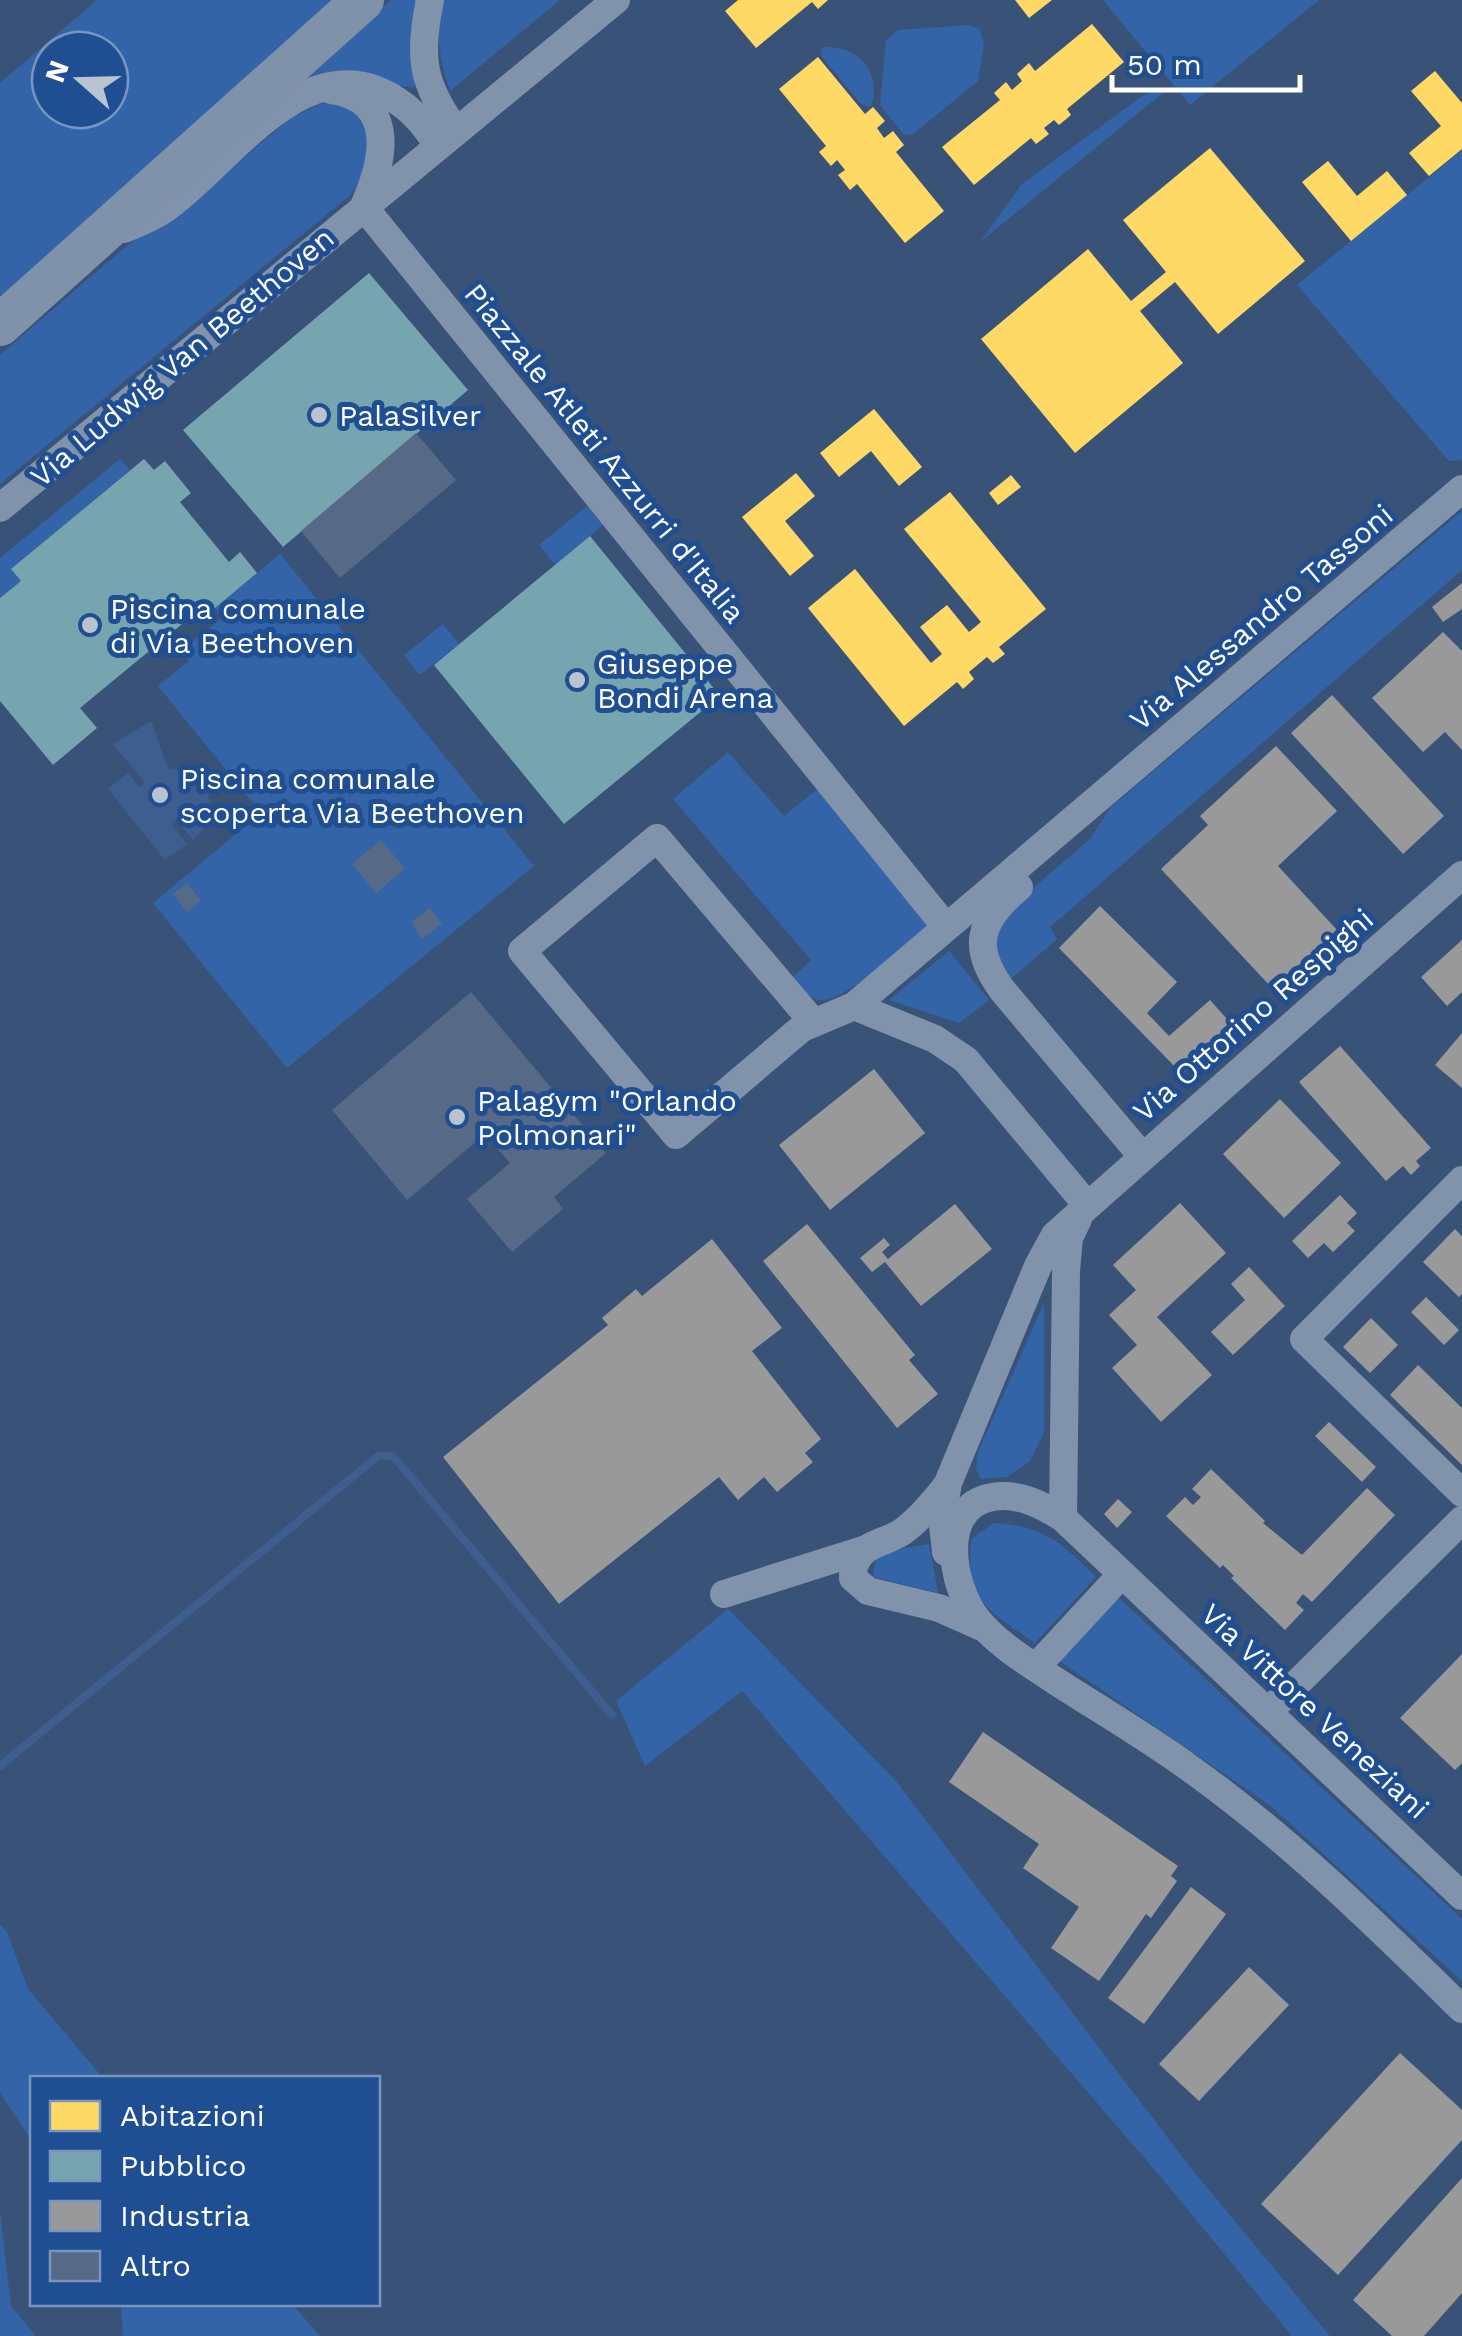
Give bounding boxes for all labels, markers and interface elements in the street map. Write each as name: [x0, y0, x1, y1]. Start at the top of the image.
north arrow: [30, 30, 130, 130]
scale bar: [1112, 30, 1300, 92]
text: 50 m: [1127, 47, 1202, 82]
text: N: [38, 56, 76, 87]
street label: Via Ludwig Van Beethoven: [23, 220, 341, 494]
street label: Piazzale Atleti Azzurri d'Italia: [457, 276, 753, 630]
place label: PalaSilver: [339, 398, 481, 433]
marker: PalaSilver: [308, 404, 330, 426]
street label: Via Alessandro Tassoni: [1122, 497, 1400, 737]
place label: Piscina comunale di Via Beethoven: [110, 591, 366, 660]
marker: Piscina comunale di Via Beethoven: [79, 614, 101, 636]
place label: Giuseppe Bondi Arena: [597, 646, 773, 715]
marker: Giuseppe Bondi Arena: [566, 669, 588, 691]
place label: Piscina comunale scoperta Via Beethoven: [180, 761, 524, 830]
marker: Piscina comunale scoperta Via Beethoven: [149, 784, 171, 806]
street label: Via Ottorino Respighi: [1126, 901, 1380, 1129]
place label: Palagym "Orlando Polmonari": [477, 1083, 737, 1152]
marker: Palagym "Orlando Polmonari": [446, 1106, 468, 1128]
street label: Via Vittore Veneziani: [1194, 1596, 1436, 1826]
legend: [30, 2076, 380, 2306]
text: Abitazioni: [120, 2098, 265, 2133]
text: Pubblico: [120, 2148, 246, 2183]
text: Industria: [120, 2198, 250, 2233]
text: Altro: [120, 2248, 191, 2283]

